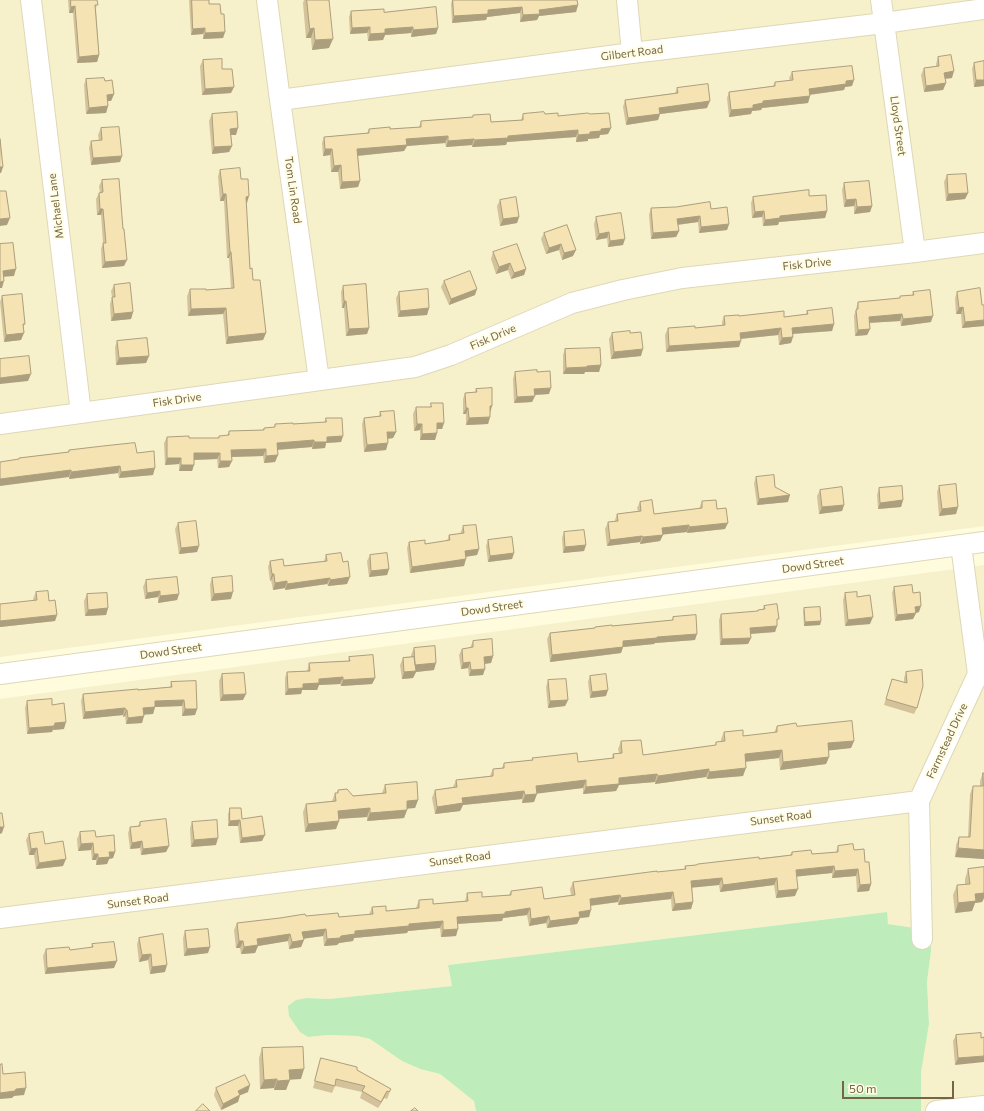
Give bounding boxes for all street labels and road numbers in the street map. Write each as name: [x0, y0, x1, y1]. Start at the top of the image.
street label: Gilbert Road: [600, 43, 664, 63]
street label: Lloyd Street: [887, 95, 909, 157]
street label: Tom Lin Road: [282, 156, 304, 224]
street label: Michael Lane: [45, 173, 67, 239]
street label: Fisk Drive: [782, 255, 832, 273]
street label: Fisk Drive: [468, 321, 518, 353]
street label: Fisk Drive: [152, 390, 202, 410]
street label: Dowd Street: [781, 554, 845, 576]
street label: Dowd Street: [460, 597, 524, 619]
street label: Dowd Street: [139, 640, 203, 662]
street label: Farmstead Drive: [924, 701, 970, 781]
street label: Sunset Road: [749, 808, 813, 828]
street label: Sunset Road: [428, 849, 492, 869]
street label: Sunset Road: [106, 891, 170, 911]

